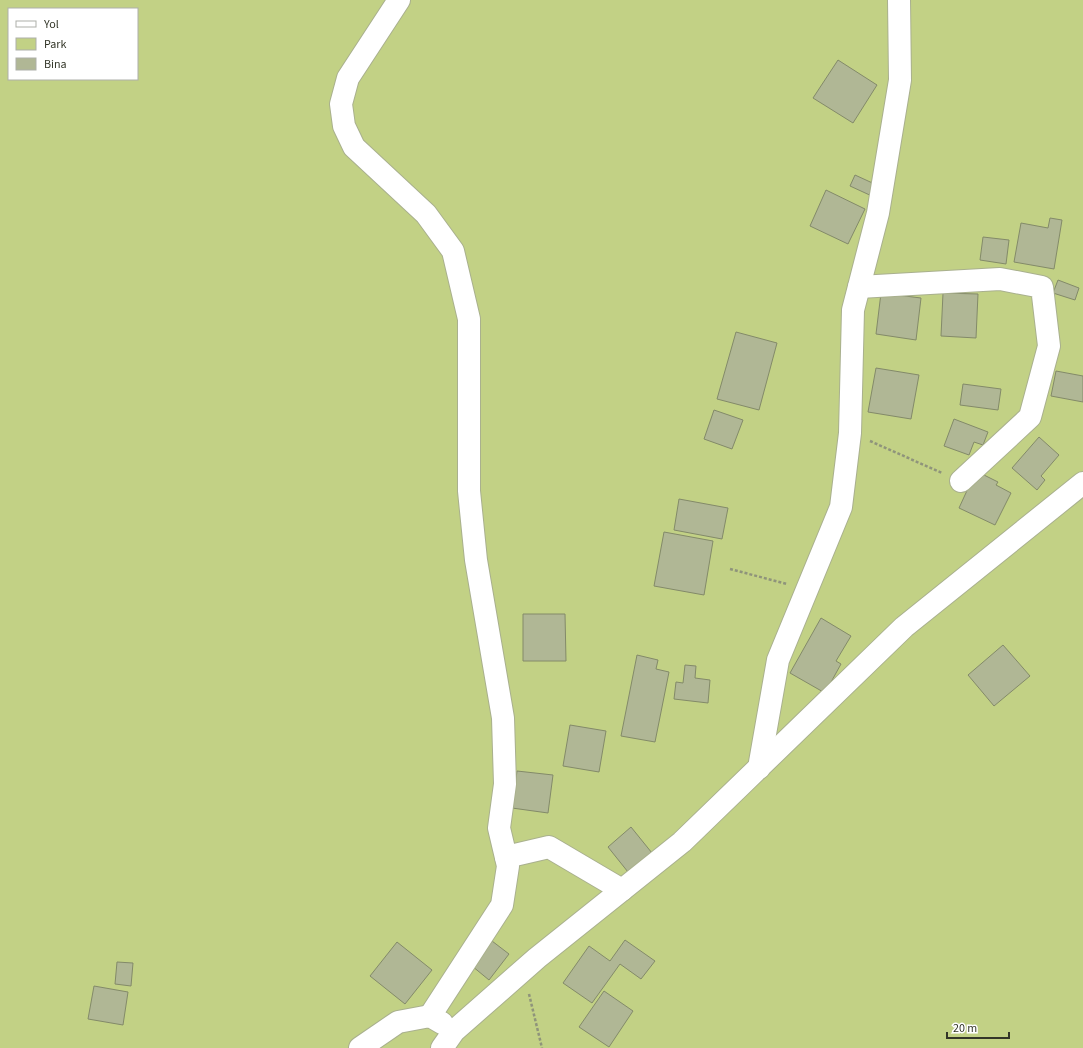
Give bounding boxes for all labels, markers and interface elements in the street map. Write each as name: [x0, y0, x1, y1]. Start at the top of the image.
legend: [8, 8, 138, 80]
text: Yol: [43, 16, 59, 33]
text: Park: [44, 36, 66, 53]
text: Bina: [44, 56, 67, 73]
scale bar: [947, 1014, 1009, 1040]
text: 20 m: [953, 1020, 977, 1037]

